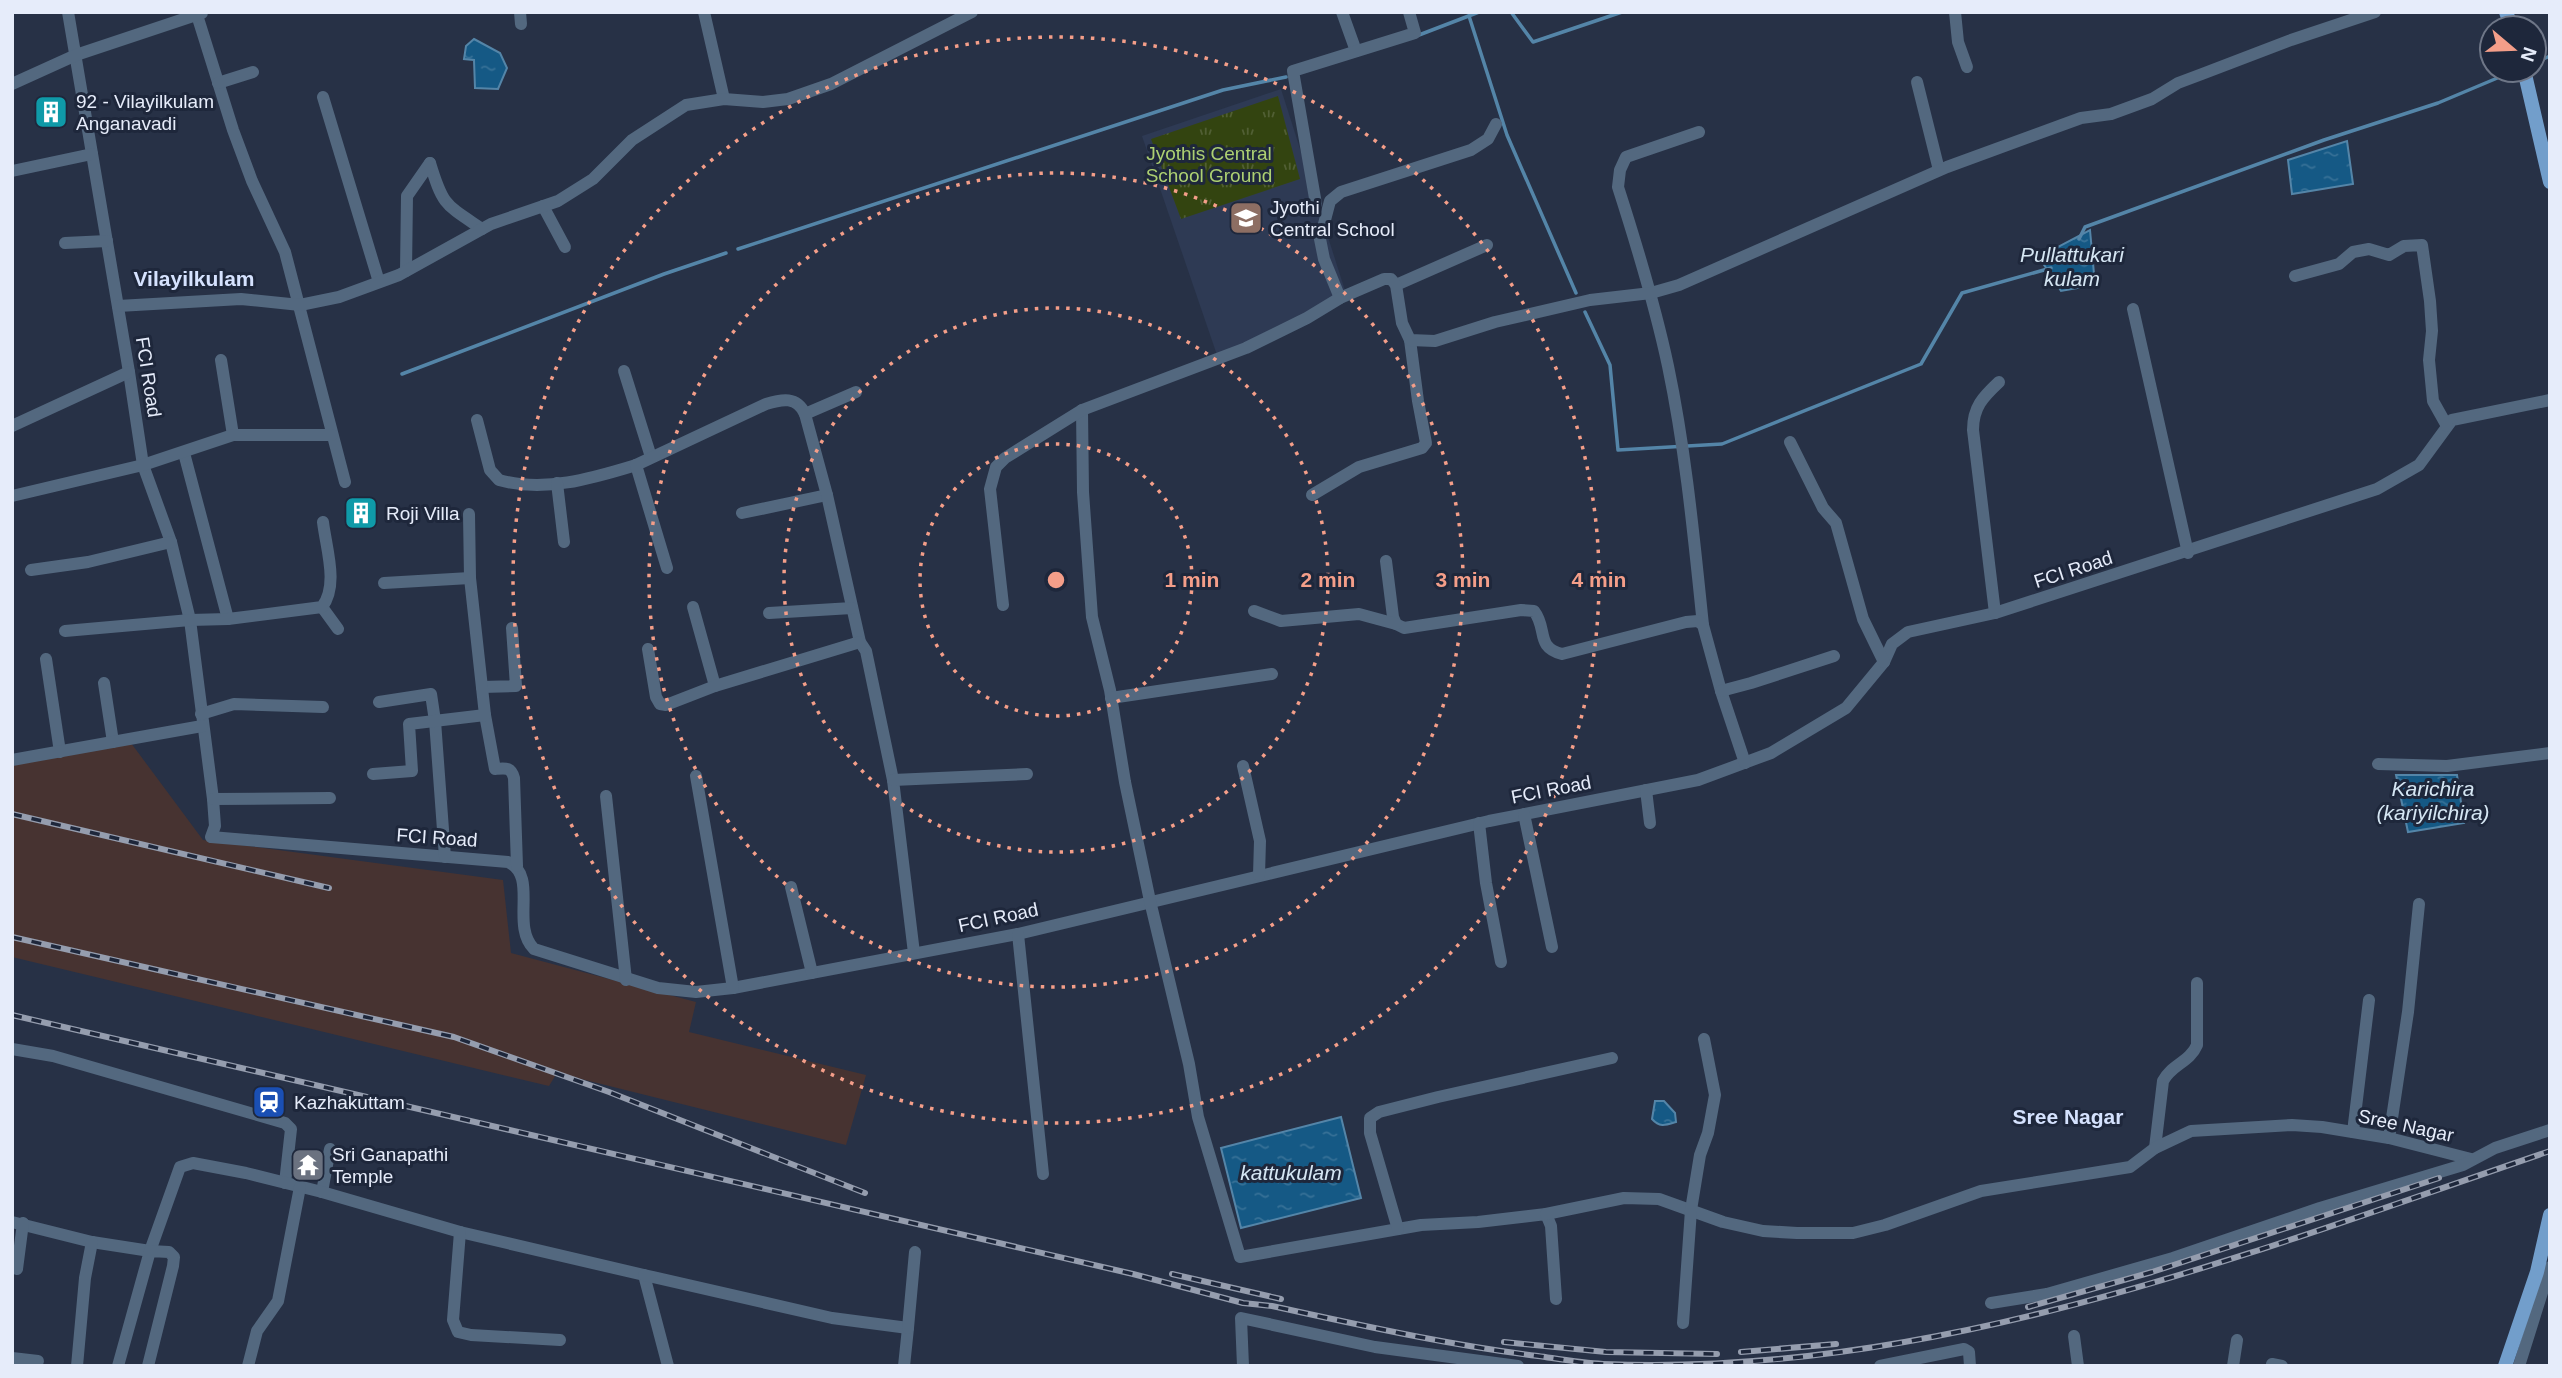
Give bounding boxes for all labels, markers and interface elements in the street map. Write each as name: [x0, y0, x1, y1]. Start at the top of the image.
north arrow: [2478, 14, 2548, 84]
text: N: [2516, 44, 2541, 64]
place label: 92 - Vilayilkulam Anganavadi: [76, 91, 214, 134]
building icon: 92 - Vilayilkulam Anganavadi: [32, 93, 70, 131]
park label: Jyothis Central School Ground: [1146, 143, 1272, 186]
place label: Jyothi Central School: [1270, 197, 1395, 240]
school or university icon: Jyothi Central School: [1227, 199, 1265, 237]
water label: Pullattukari kulam: [2020, 243, 2125, 290]
district label: Vilayilkulam: [133, 267, 255, 290]
street label: FCI Road: [132, 335, 165, 419]
building icon: Roji Villa: [342, 494, 380, 532]
place label: Roji Villa: [386, 503, 460, 524]
street label: FCI Road: [2031, 547, 2115, 592]
centre of rings: [1044, 568, 1068, 592]
text: 1 min: [1165, 568, 1219, 591]
text: 2 min: [1301, 568, 1355, 591]
text: 3 min: [1436, 568, 1490, 591]
text: 4 min: [1572, 568, 1626, 591]
street label: FCI Road: [1509, 771, 1593, 808]
water label: Karichira (kariyilchira): [2376, 777, 2490, 824]
street label: FCI Road: [396, 824, 478, 851]
street label: FCI Road: [956, 899, 1040, 936]
station icon: Kazhakuttam: [250, 1083, 288, 1121]
place label: Kazhakuttam: [294, 1092, 405, 1113]
district label: Sree Nagar: [2013, 1105, 2123, 1128]
street label: Sree Nagar: [2356, 1105, 2456, 1146]
place label: Sri Ganapathi Temple: [332, 1144, 448, 1187]
temple icon: Sri Ganapathi Temple: [289, 1146, 327, 1184]
water label: kattukulam: [1240, 1161, 1342, 1184]

